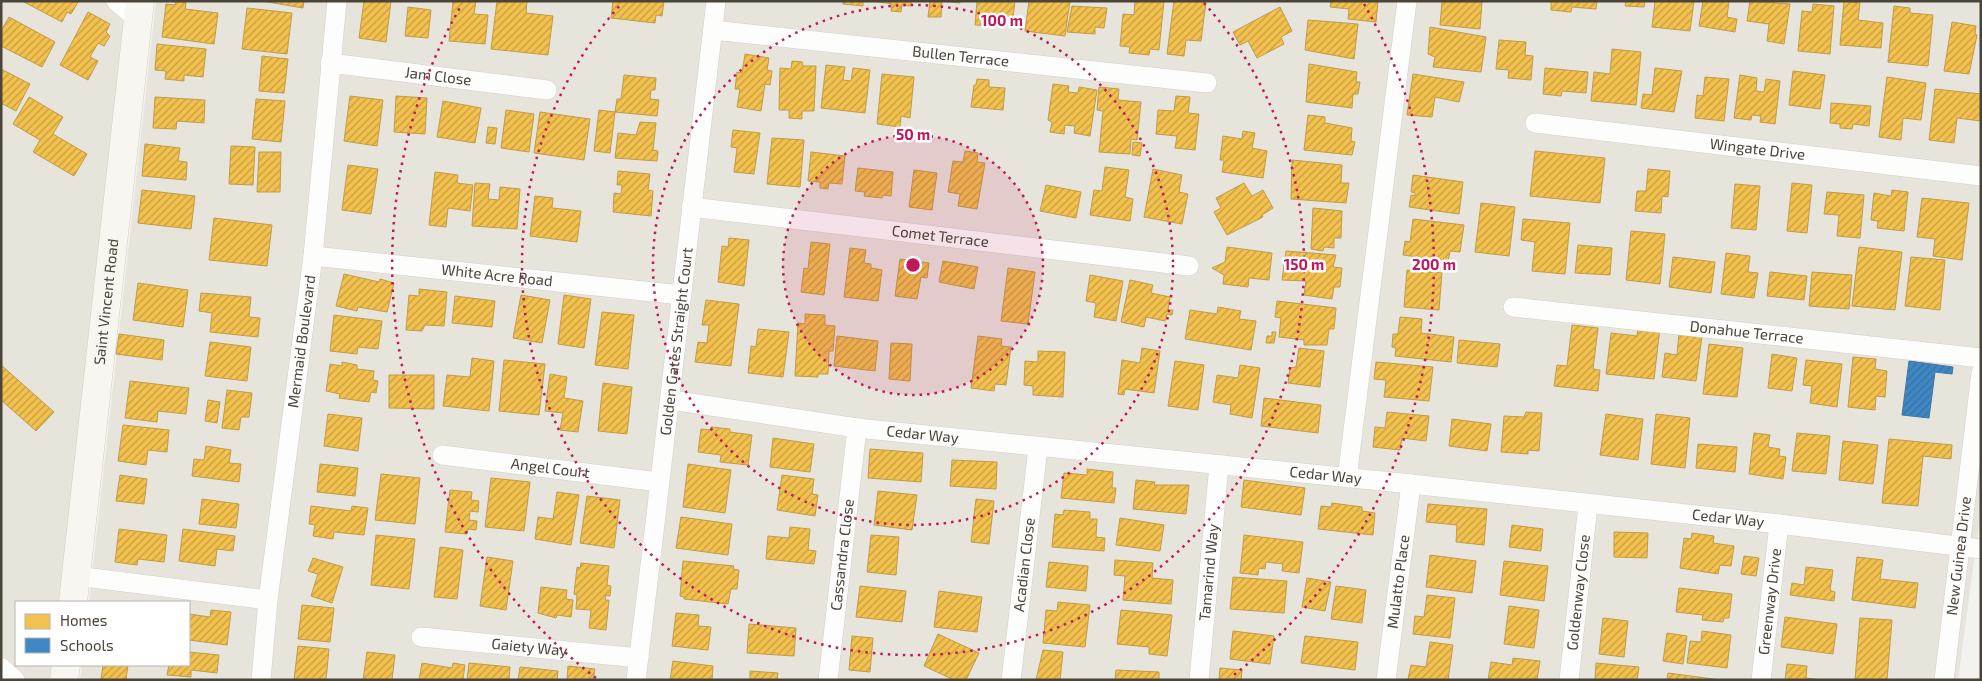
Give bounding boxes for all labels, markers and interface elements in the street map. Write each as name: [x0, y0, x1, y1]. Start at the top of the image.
text: 100 m: [981, 11, 1023, 29]
street label: Bullen Terrace: [911, 41, 1010, 70]
street label: Jam Close: [404, 62, 473, 89]
text: 50 m: [896, 125, 930, 143]
street label: Wingate Drive: [1709, 134, 1806, 163]
street label: Comet Terrace: [891, 221, 990, 250]
street label: Saint Vincent Road: [89, 238, 121, 366]
street label: Golden Gates Straight Court: [656, 246, 696, 436]
text: 150 m: [1284, 255, 1324, 273]
text: 200 m: [1412, 255, 1456, 273]
centre of rings: [904, 256, 922, 274]
street label: White Acre Road: [440, 260, 554, 289]
street label: Mermaid Boulevard: [283, 274, 318, 409]
street label: Donahue Terrace: [1689, 316, 1805, 347]
street label: Cedar Way: [886, 421, 960, 446]
street label: Angel Court: [510, 454, 591, 481]
street label: Cedar Way: [1289, 462, 1363, 487]
street label: New Guinea Drive: [1942, 495, 1974, 616]
street label: Cassandra Close: [826, 498, 857, 612]
street label: Cedar Way: [1691, 505, 1765, 530]
street label: Acadian Close: [1009, 517, 1038, 613]
street label: Tamarind Way: [1195, 523, 1221, 622]
street label: Goldenway Close: [1562, 533, 1593, 651]
street label: Mulatto Place: [1383, 534, 1412, 630]
street label: Greenway Drive: [1754, 547, 1784, 656]
legend: [15, 601, 190, 666]
text: Homes: [60, 611, 107, 629]
street label: Gaiety Way: [491, 634, 568, 659]
text: Schools: [60, 636, 114, 654]

